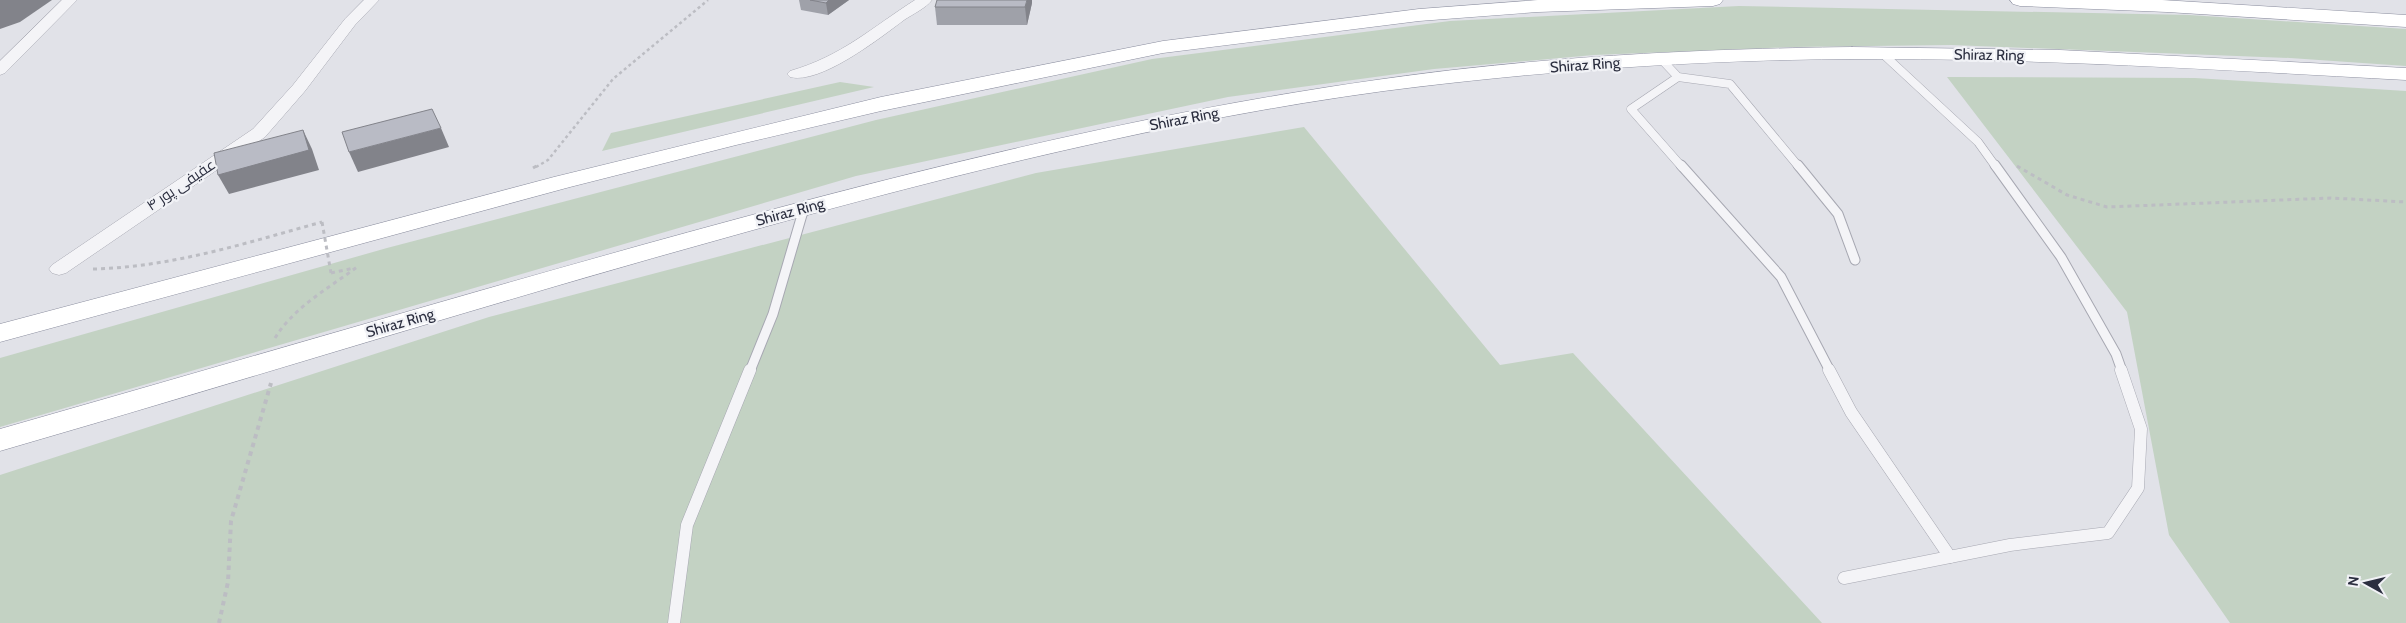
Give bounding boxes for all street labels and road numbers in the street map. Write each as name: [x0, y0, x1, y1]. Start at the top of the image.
street label: Shiraz Ring: [1954, 45, 2025, 65]
street label: Shiraz Ring: [1549, 54, 1621, 76]
street label: Shiraz Ring: [1148, 103, 1221, 135]
street label: عفیفی پور ۴: [143, 155, 219, 215]
street label: Shiraz Ring: [754, 194, 827, 230]
street label: Shiraz Ring: [364, 305, 437, 341]

